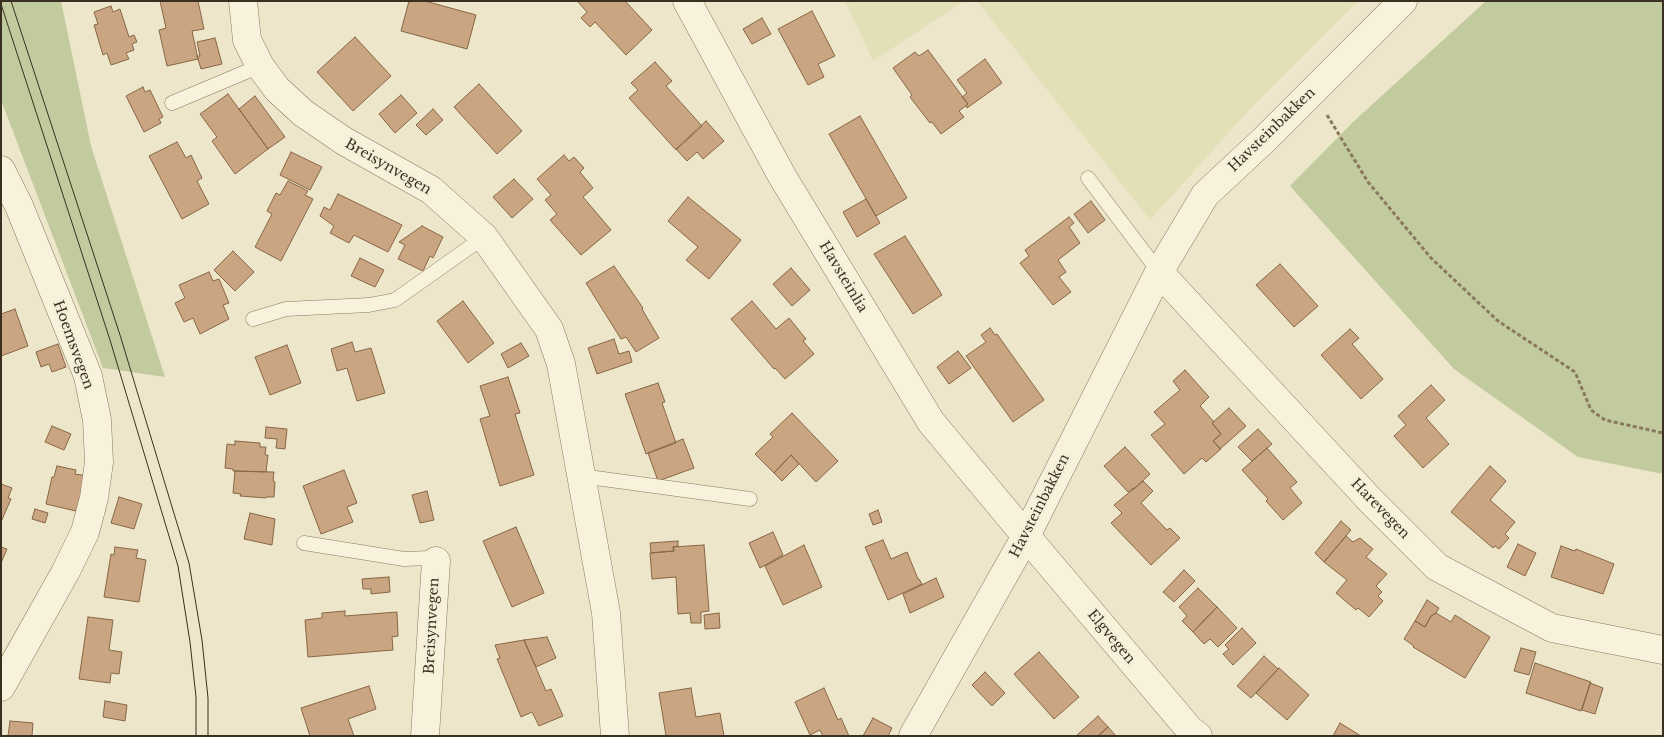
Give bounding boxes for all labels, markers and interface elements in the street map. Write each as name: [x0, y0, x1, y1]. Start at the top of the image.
street label: Havsteinbakken: [1225, 84, 1319, 176]
street label: Breisynvegen: [342, 136, 434, 198]
street label: Havsteinlia: [815, 238, 871, 316]
street label: Hoemsvegen: [49, 298, 97, 392]
street label: Havsteinbakken: [1007, 451, 1073, 561]
street label: Harevegen: [1347, 475, 1413, 543]
street label: Breisynvegen: [421, 577, 443, 675]
street label: Elgvegen: [1084, 607, 1138, 667]

